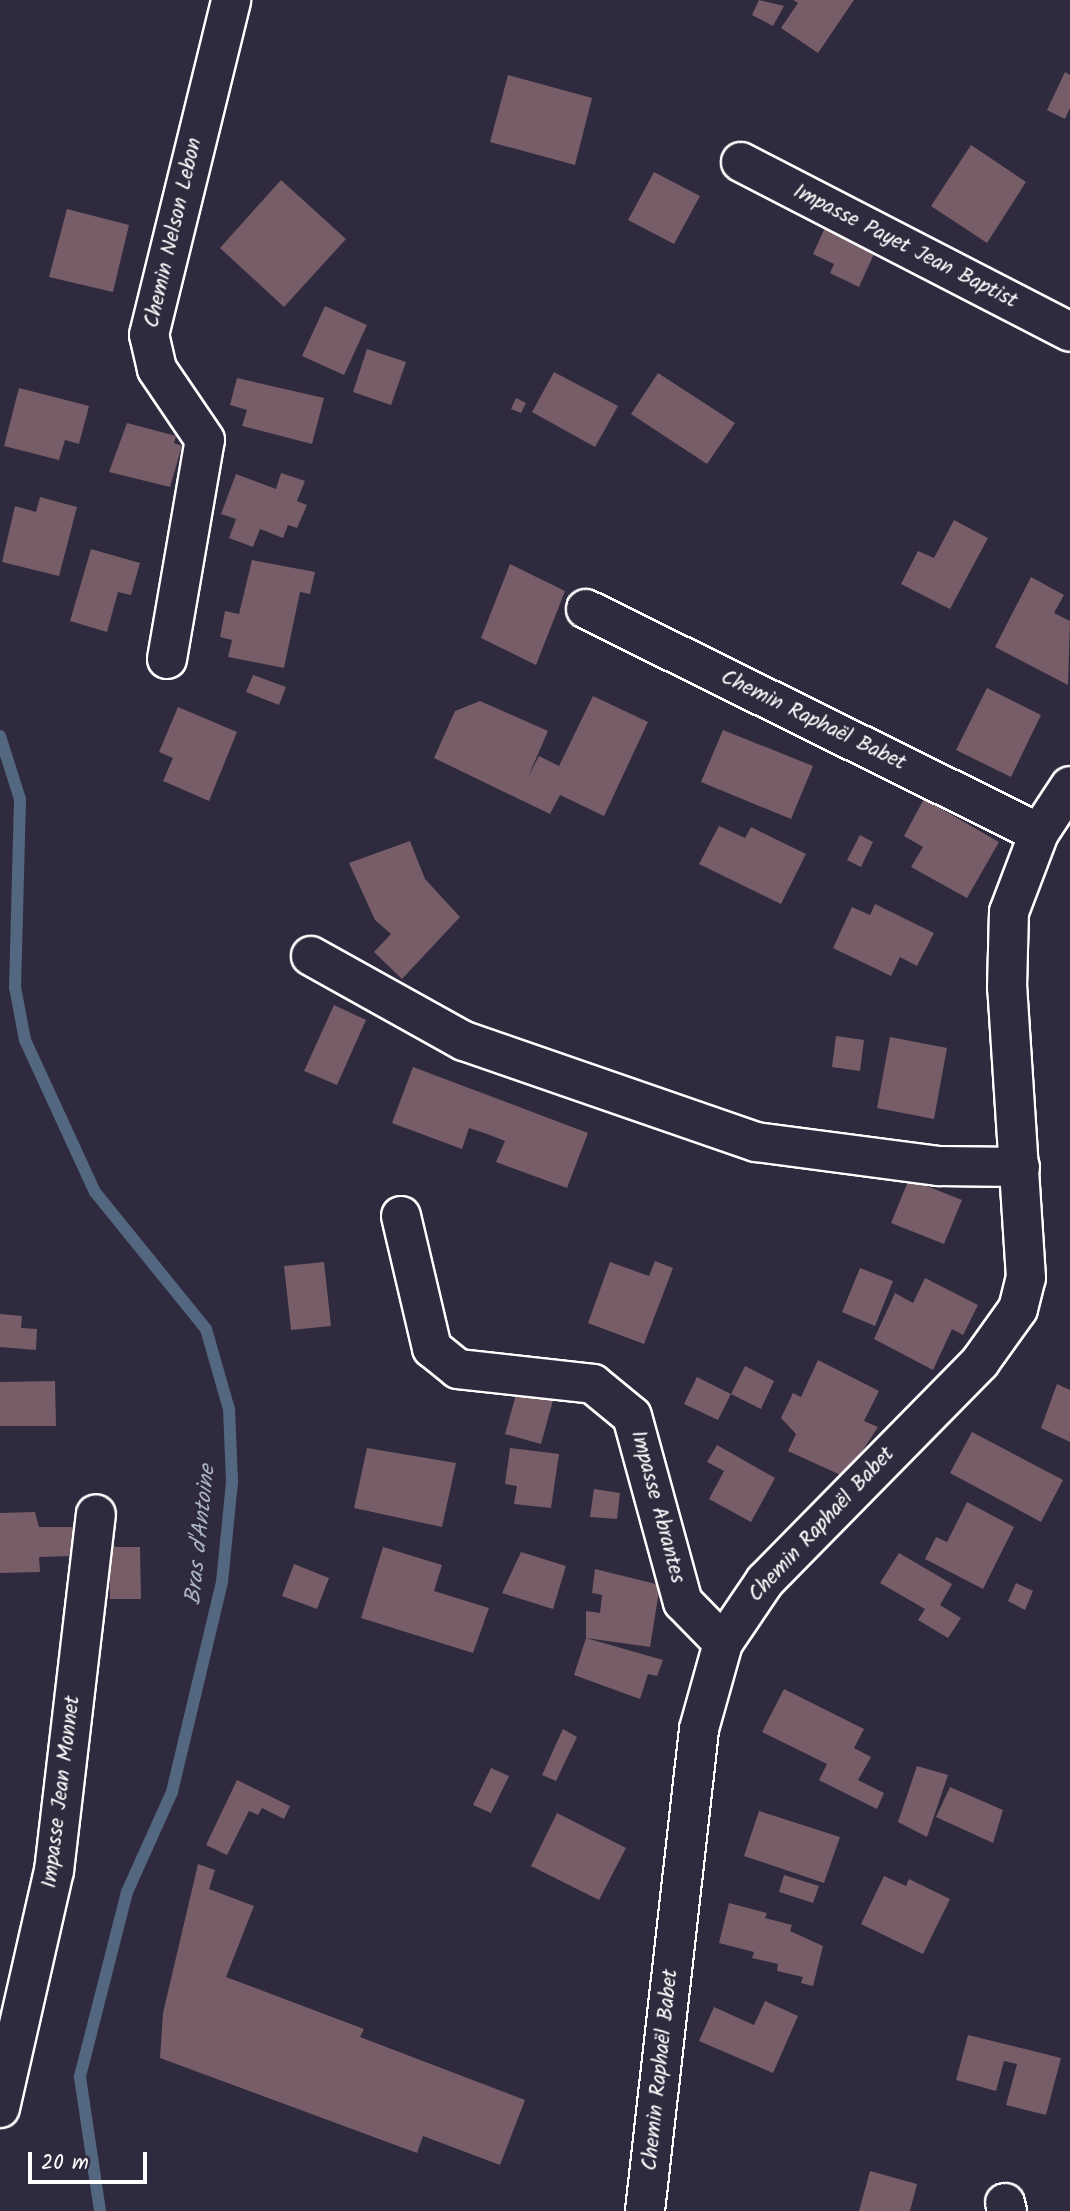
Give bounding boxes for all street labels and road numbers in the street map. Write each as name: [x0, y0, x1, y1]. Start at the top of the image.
street label: Chemin Nelson Lebon: [140, 136, 208, 330]
street label: Impasse Payet Jean Baptist: [789, 179, 1021, 315]
street label: Chemin Raphaël Babet: [716, 665, 910, 777]
street label: Impasse Abrantes: [624, 1428, 690, 1586]
street label: Chemin Raphaël Babet: [744, 1442, 900, 1608]
street label: Impasse Jean Monnet: [38, 1694, 86, 1890]
street label: Chemin Raphaël Babet: [638, 1968, 684, 2172]

